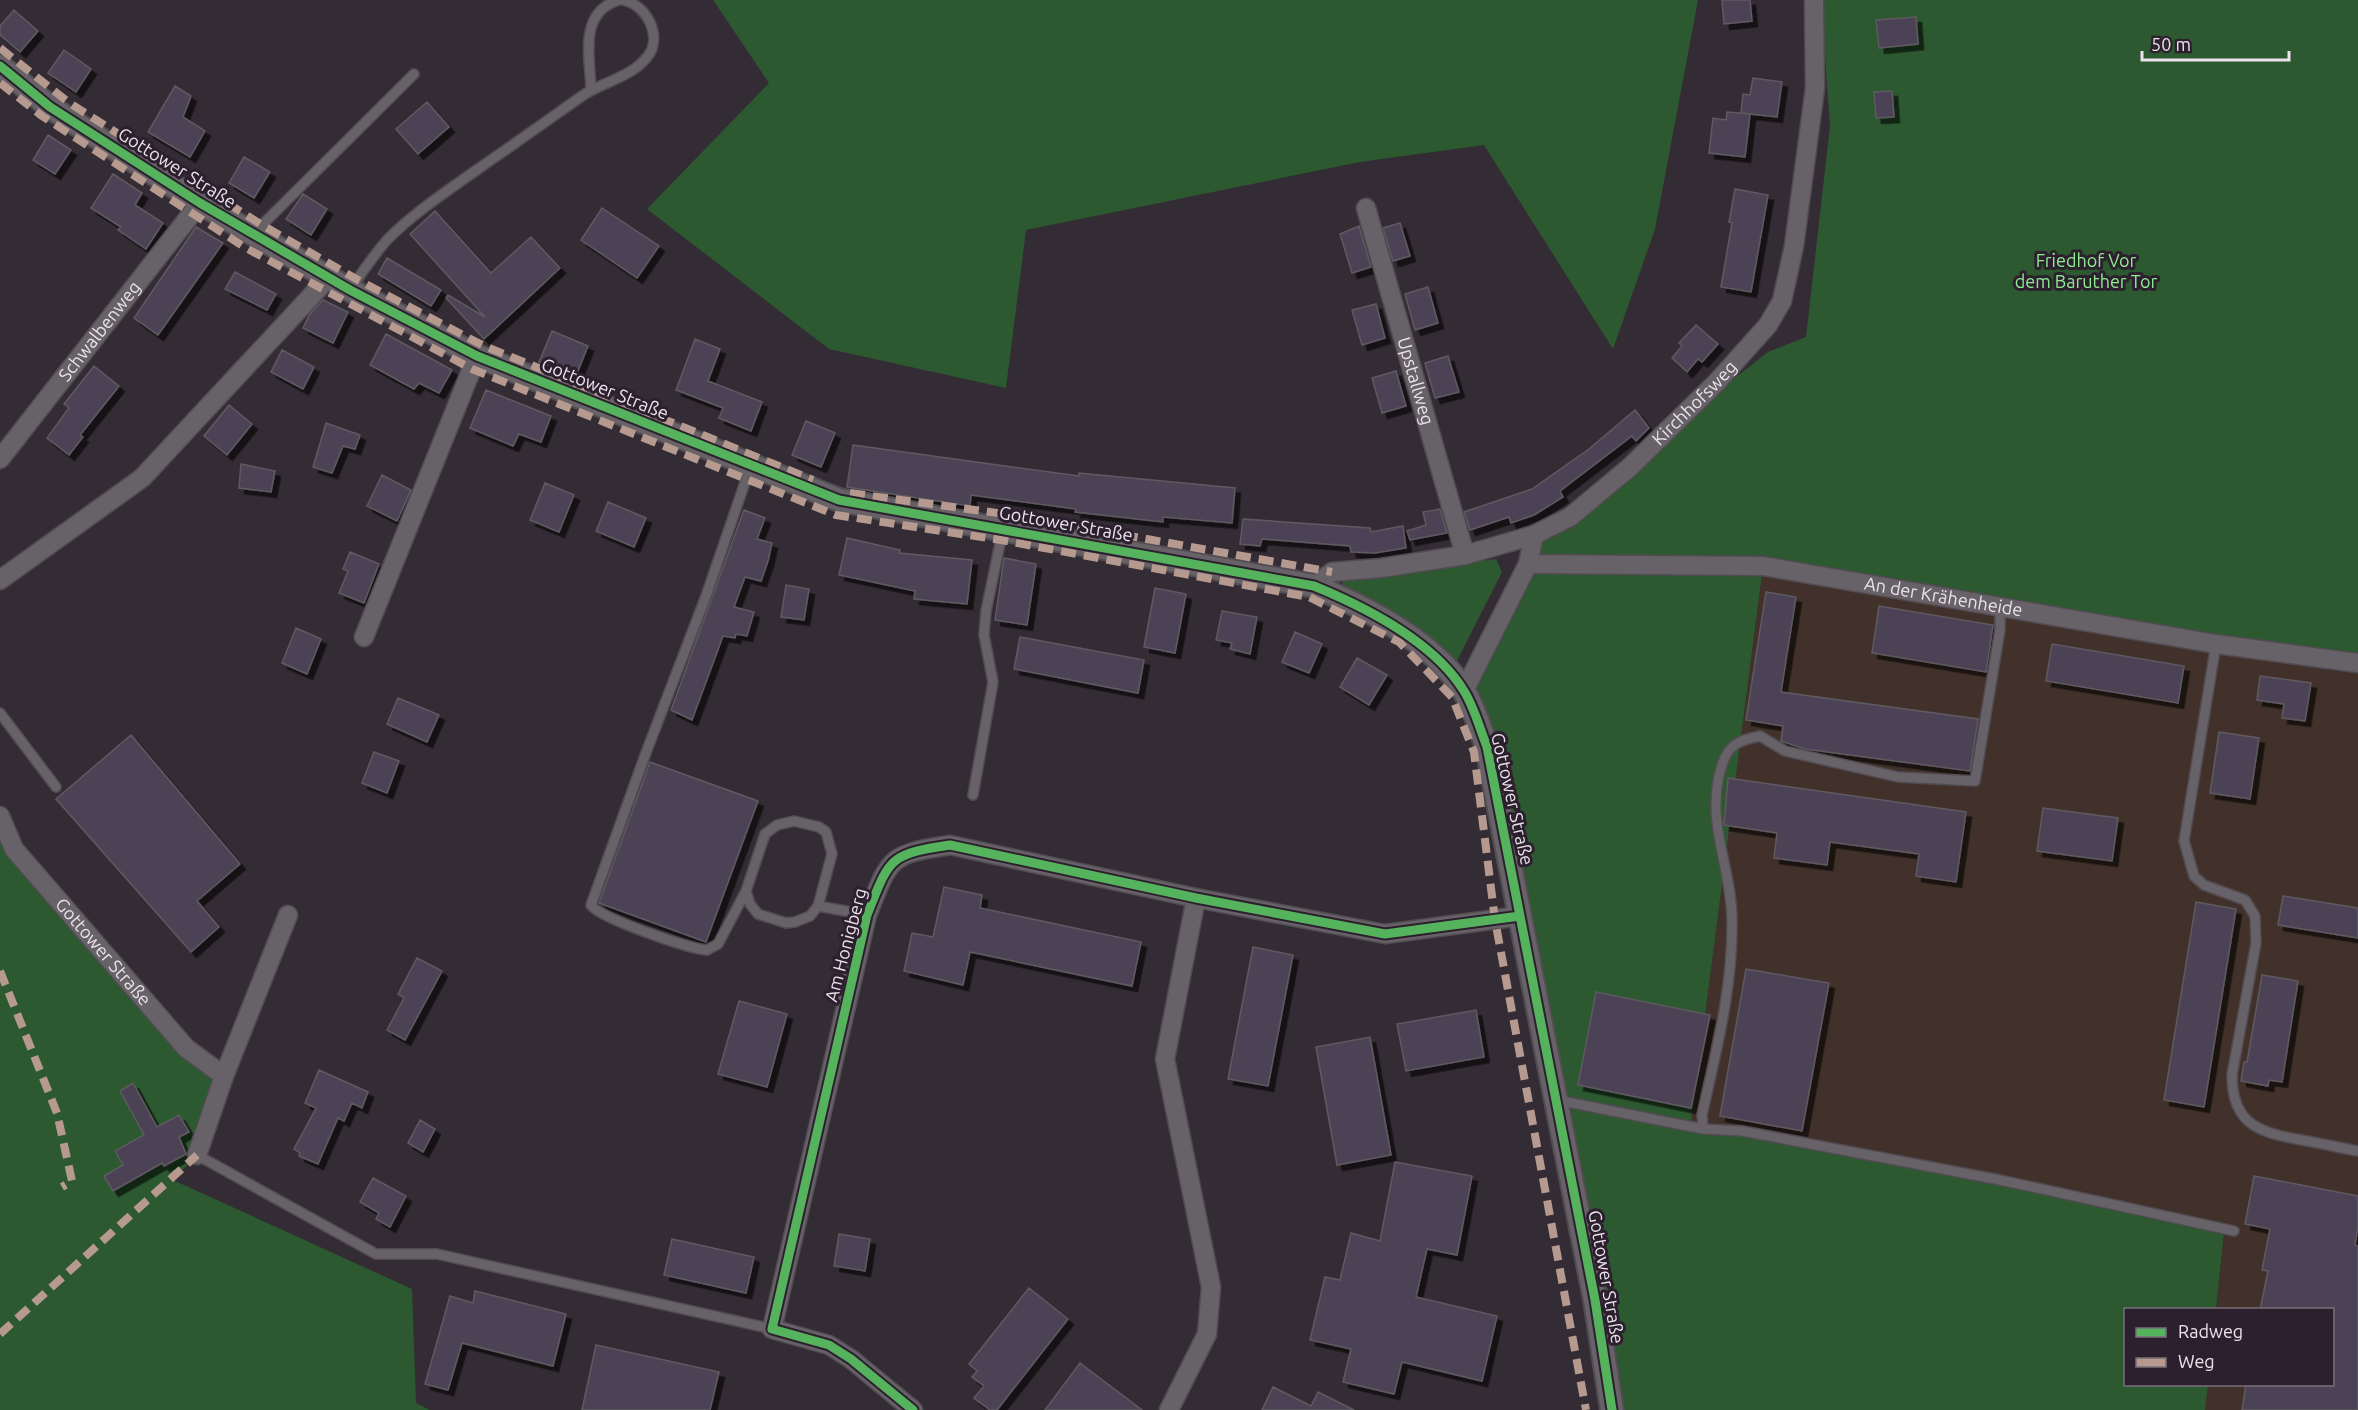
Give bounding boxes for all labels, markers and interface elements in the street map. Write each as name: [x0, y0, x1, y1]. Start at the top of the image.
scale bar: [2142, 24, 2289, 62]
text: 50 m: [2151, 34, 2191, 54]
street label: Gottower Straße: [115, 123, 240, 211]
park label: Friedhof Vor dem Baruther Tor: [2015, 250, 2157, 291]
street label: Schwalbenweg: [54, 277, 144, 385]
street label: Upstallweg: [1394, 335, 1438, 427]
street label: Gottower Straße: [539, 353, 672, 423]
street label: Kirchhofsweg: [1648, 356, 1740, 449]
street label: Gottower Straße: [998, 501, 1135, 545]
street label: An der Krähenheide: [1863, 573, 2024, 620]
street label: Gottower Straße: [1488, 731, 1538, 867]
street label: Am Honigberg: [820, 886, 870, 1004]
street label: Gottower Straße: [52, 894, 156, 1009]
street label: Gottower Straße: [1585, 1208, 1629, 1345]
legend: [2124, 1308, 2334, 1386]
text: Radweg: [2178, 1321, 2243, 1341]
text: Weg: [2178, 1351, 2215, 1371]

